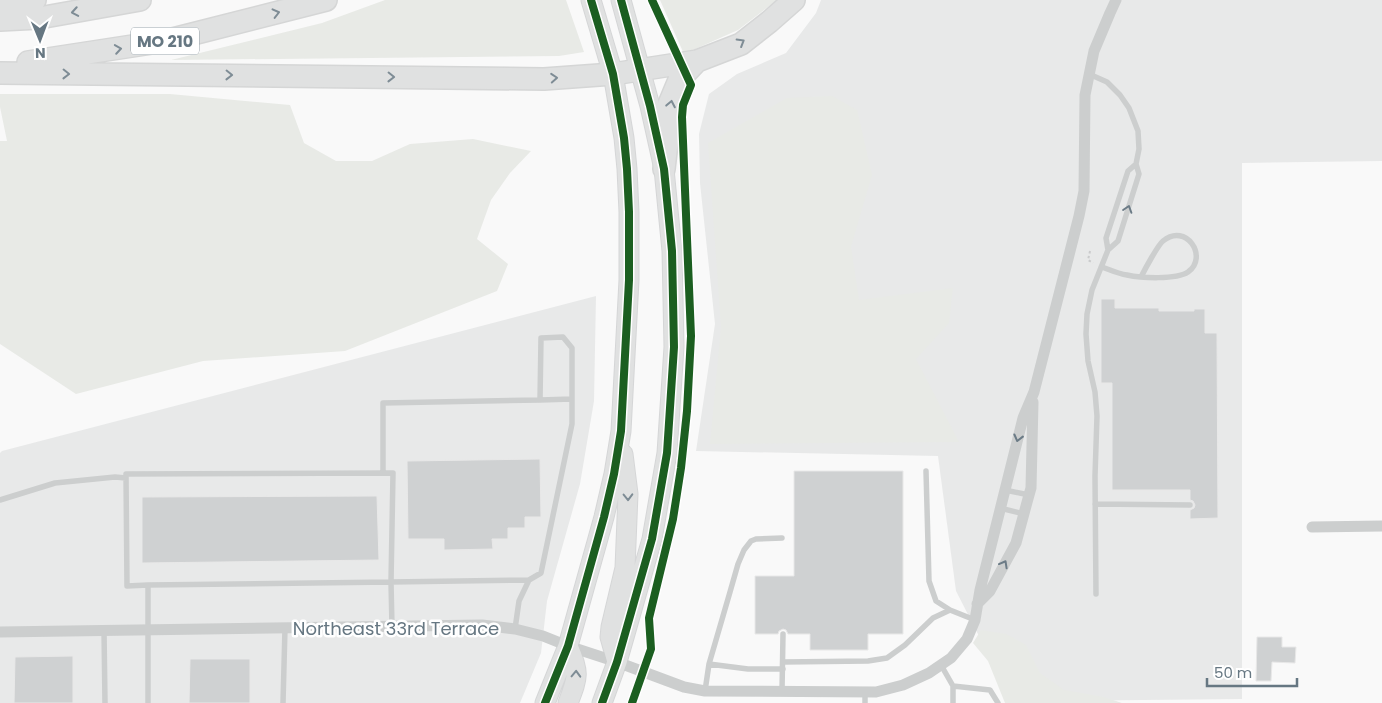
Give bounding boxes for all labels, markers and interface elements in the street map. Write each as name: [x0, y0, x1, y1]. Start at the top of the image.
one-way arrow: [71, 6, 79, 16]
one-way arrow: [272, 8, 280, 19]
north arrow: [15, 15, 65, 65]
road number: MO 210: [131, 27, 199, 54]
one-way arrow: [736, 38, 745, 48]
text: N: [35, 43, 46, 63]
one-way arrow: [113, 44, 122, 54]
one-way arrow: [62, 68, 70, 79]
one-way arrow: [225, 70, 233, 80]
one-way arrow: [388, 72, 395, 82]
one-way arrow: [550, 73, 558, 84]
one-way arrow: [665, 99, 676, 108]
one-way arrow: [1123, 205, 1133, 214]
one-way arrow: [1013, 434, 1024, 443]
one-way arrow: [622, 493, 633, 501]
one-way arrow: [998, 560, 1008, 569]
street label: Northeast 33rd Terrace: [293, 616, 499, 641]
scale bar: [1207, 656, 1297, 688]
text: 50 m: [1214, 662, 1252, 683]
one-way arrow: [571, 670, 581, 678]

